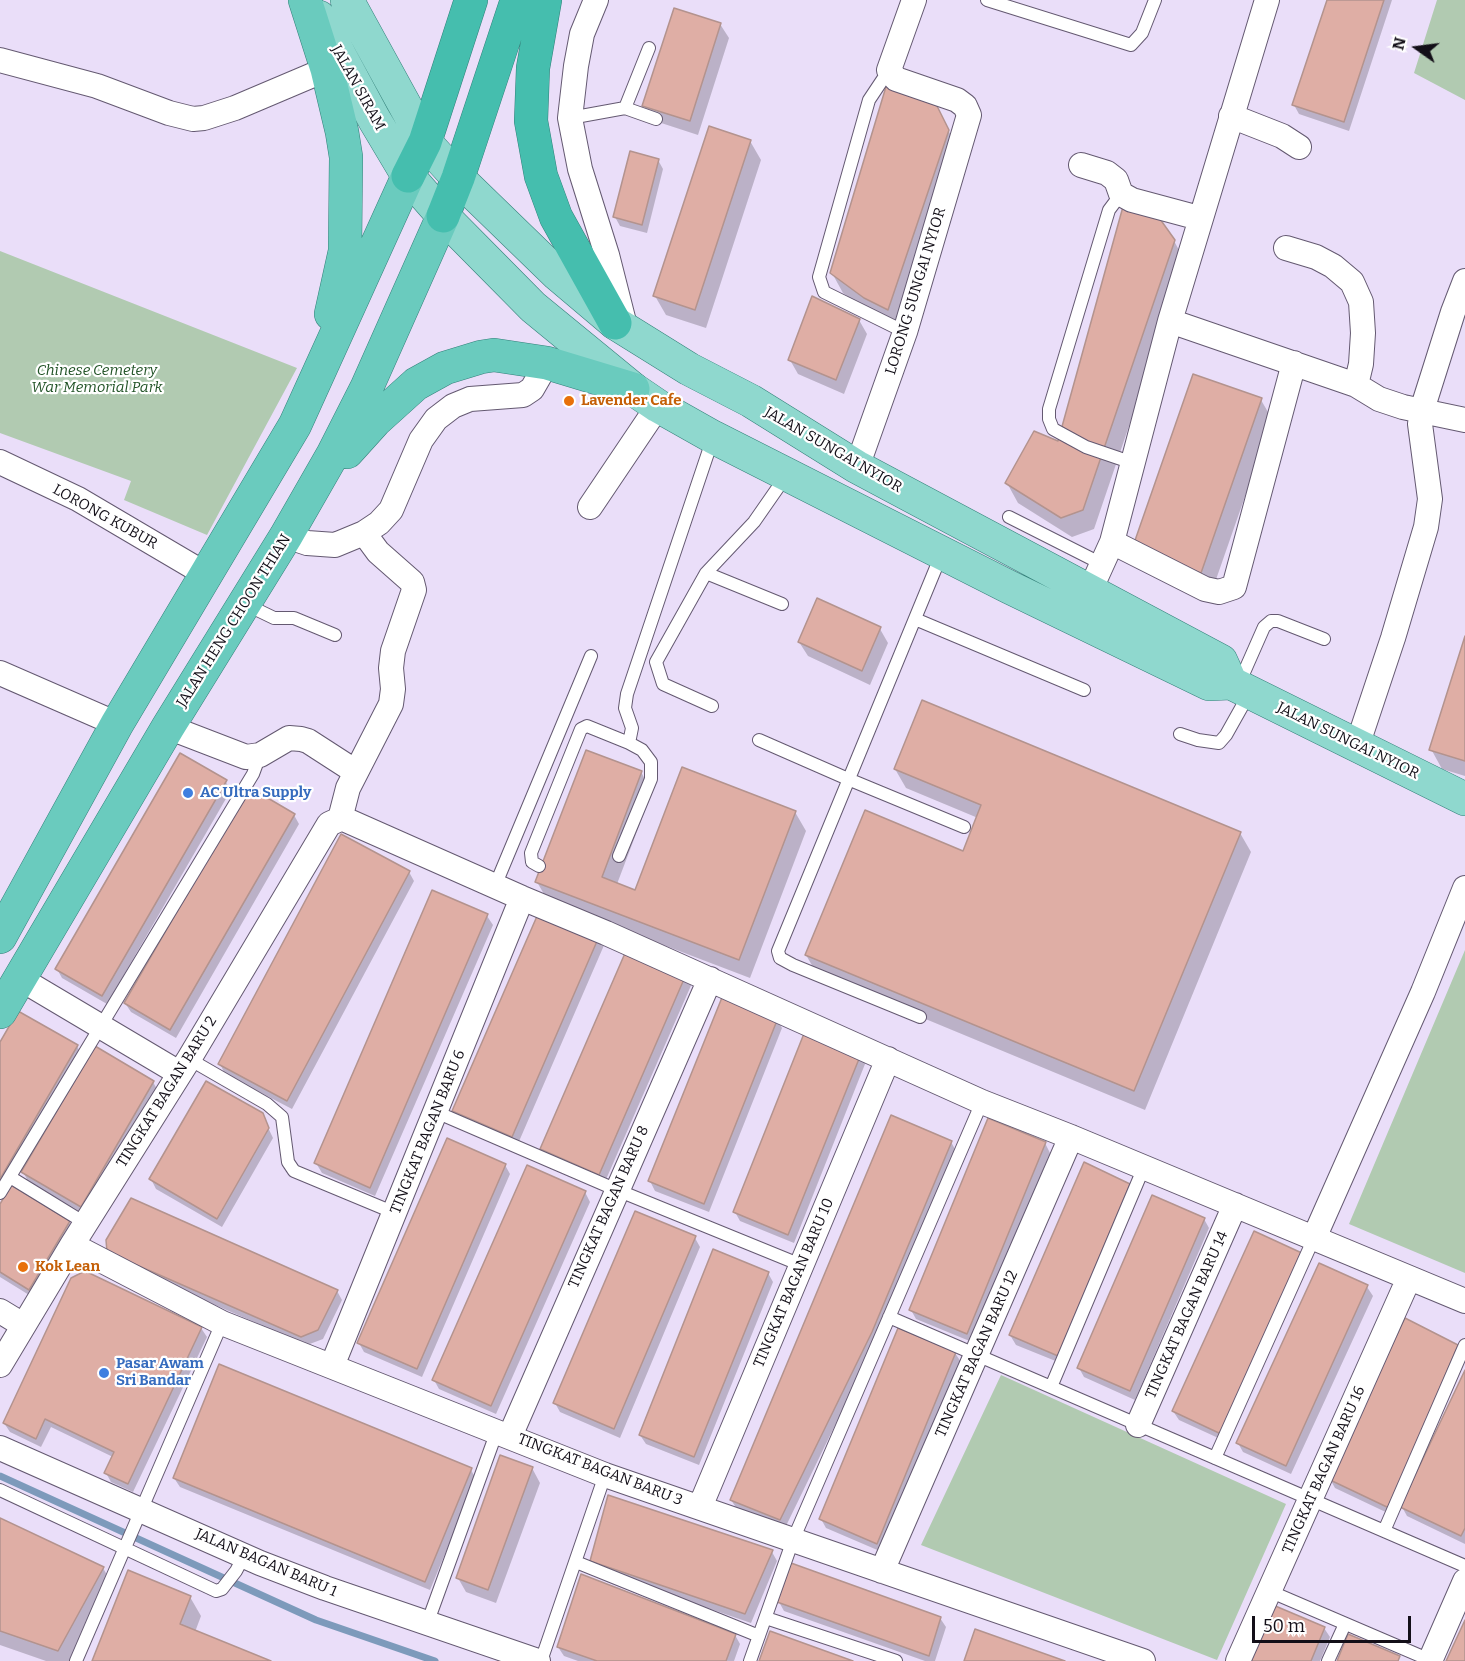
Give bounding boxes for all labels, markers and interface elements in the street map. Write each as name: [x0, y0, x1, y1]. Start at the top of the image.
north arrow: [1387, 18, 1447, 78]
text: N: [1388, 35, 1410, 52]
street label: JALAN SIRAM: [327, 42, 389, 134]
street label: LORONG SUNGAI NYIOR: [882, 205, 950, 377]
park label: Chinese Cemetery War Memorial Park: [31, 362, 163, 397]
place label: Lavender Cafe: [581, 392, 682, 410]
marker: Lavender Cafe: [562, 394, 576, 408]
street label: JALAN SUNGAI NYIOR: [761, 403, 905, 497]
street label: LORONG KUBUR: [49, 481, 161, 553]
street label: JALAN HENG CHOON THIAN: [173, 531, 295, 711]
street label: JALAN SUNGAI NYIOR: [1274, 699, 1422, 783]
place label: AC Ultra Supply: [200, 784, 311, 802]
marker: AC Ultra Supply: [181, 786, 195, 800]
street label: TINGKAT BAGAN BARU 2: [113, 1013, 221, 1171]
street label: TINGKAT BAGAN BARU 6: [387, 1047, 469, 1217]
street label: TINGKAT BAGAN BARU 8: [565, 1123, 653, 1291]
street label: TINGKAT BAGAN BARU 10: [750, 1196, 838, 1370]
street label: TINGKAT BAGAN BARU 14: [1142, 1228, 1232, 1402]
place label: Kok Lean: [35, 1258, 100, 1276]
marker: Kok Lean: [16, 1260, 30, 1274]
street label: TINGKAT BAGAN BARU 12: [932, 1268, 1022, 1440]
place label: Pasar Awam Sri Bandar: [116, 1355, 204, 1390]
marker: Pasar Awam Sri Bandar: [97, 1366, 111, 1380]
street label: TINGKAT BAGAN BARU 16: [1279, 1383, 1369, 1557]
street label: TINGKAT BAGAN BARU 3: [515, 1430, 685, 1510]
street label: JALAN BAGAN BARU 1: [193, 1525, 339, 1601]
scale bar: [1255, 1604, 1414, 1642]
text: 50 m: [1263, 1615, 1305, 1637]

